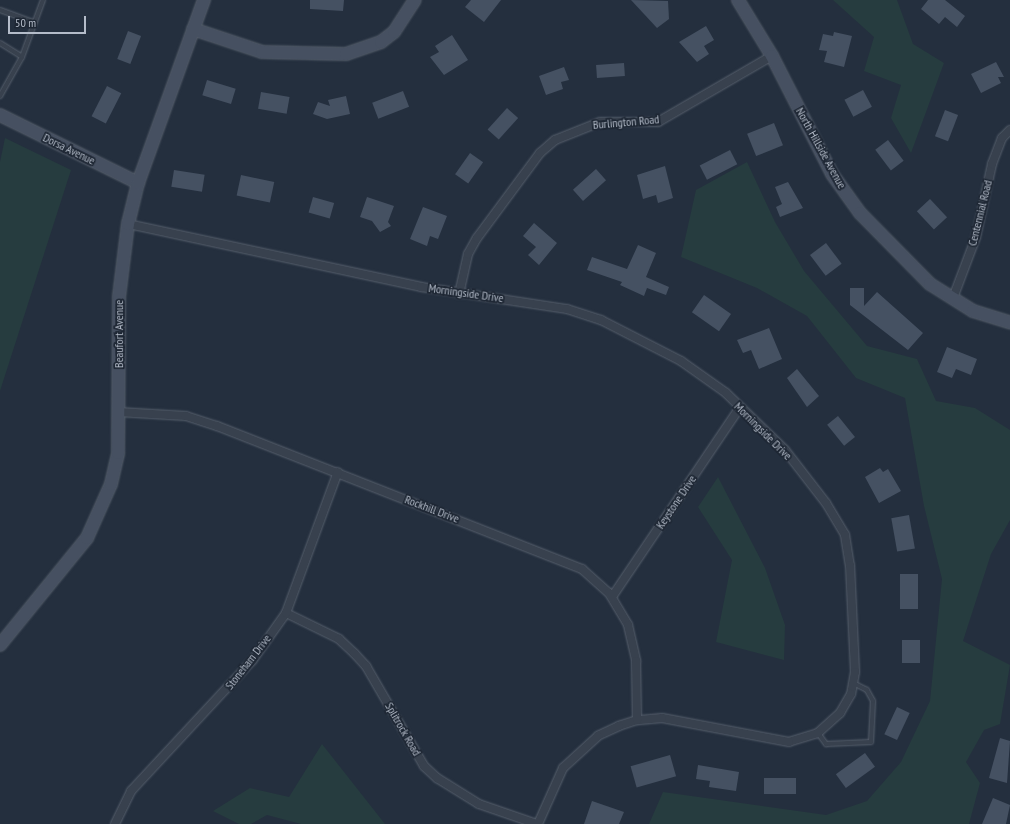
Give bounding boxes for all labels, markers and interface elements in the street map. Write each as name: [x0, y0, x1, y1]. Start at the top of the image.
scale bar: [10, 8, 88, 34]
text: 50 m: [15, 15, 36, 30]
street label: North Hillside Avenue: [793, 105, 849, 191]
street label: Burlington Road: [592, 112, 660, 132]
street label: Dorsa Avenue: [40, 130, 98, 168]
street label: Centennial Road: [965, 179, 995, 247]
street label: Morningside Drive: [428, 281, 504, 305]
street label: Beaufort Avenue: [112, 300, 126, 368]
street label: Morningside Drive: [731, 399, 795, 463]
street label: Keystone Drive: [653, 472, 699, 532]
street label: Rockhill Drive: [403, 492, 461, 526]
street label: Stoneham Drive: [222, 632, 274, 692]
street label: Splitrock Road: [382, 700, 424, 758]

